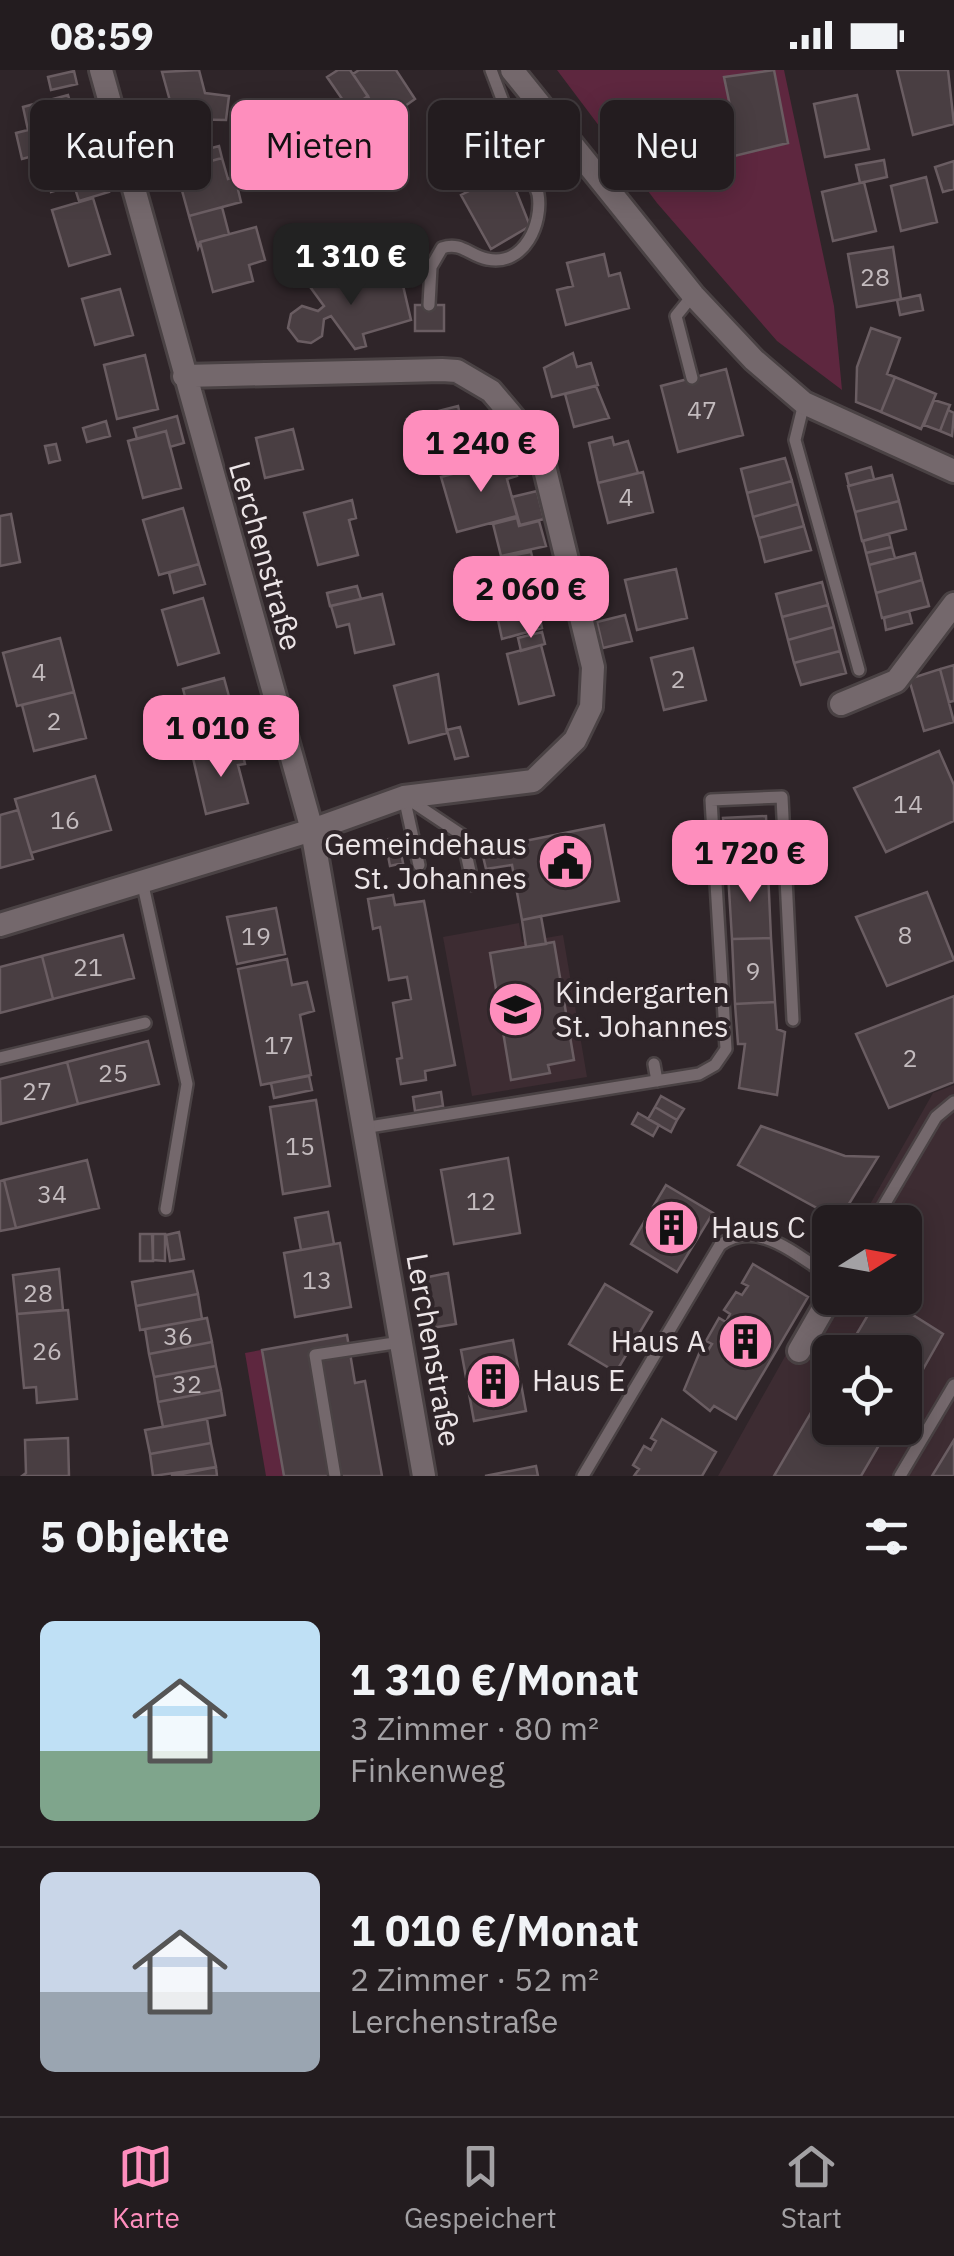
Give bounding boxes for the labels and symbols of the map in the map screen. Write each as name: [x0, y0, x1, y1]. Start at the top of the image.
pin: 1 310 €: [259, 223, 443, 308]
house number: 28: [860, 260, 890, 293]
house number: 47: [687, 393, 717, 426]
pin: 1 240 €: [389, 410, 573, 495]
street label: Lerchenstraße: [221, 456, 312, 655]
house number: 4: [618, 480, 634, 513]
pin: 2 060 €: [439, 556, 623, 641]
house number: 4: [31, 655, 47, 688]
house number: 2: [670, 662, 686, 695]
pin: 1 010 €: [129, 695, 313, 780]
house number: 2: [46, 704, 62, 737]
house number: 14: [893, 787, 923, 820]
house number: 16: [50, 803, 80, 836]
pin: 1 720 €: [658, 820, 842, 905]
place label: Gemeindehaus St. Johannes: [324, 824, 527, 897]
public building icon: Gemeindehaus St. Johannes: [536, 832, 596, 892]
house number: 8: [897, 918, 913, 951]
house number: 19: [241, 919, 271, 952]
house number: 21: [73, 950, 103, 983]
house number: 9: [745, 954, 761, 987]
place label: Kindergarten St. Johannes: [555, 972, 730, 1045]
school or university icon: Kindergarten St. Johannes: [486, 980, 546, 1040]
house number: 17: [264, 1028, 294, 1061]
house number: 2: [902, 1041, 918, 1074]
house number: 25: [98, 1056, 128, 1089]
house number: 27: [22, 1074, 52, 1107]
house number: 15: [285, 1129, 315, 1162]
house number: 34: [37, 1177, 67, 1210]
house number: 12: [466, 1184, 496, 1217]
building icon: Haus C: [642, 1198, 702, 1258]
north arrow: [812, 1205, 922, 1315]
place label: Haus C: [711, 1207, 806, 1246]
street label: Lerchenstraße: [398, 1250, 471, 1449]
house number: 13: [302, 1263, 332, 1296]
house number: 28: [23, 1276, 53, 1309]
building icon: Haus A: [715, 1312, 775, 1372]
house number: 36: [163, 1319, 193, 1352]
place label: Haus A: [611, 1321, 706, 1360]
house number: 26: [32, 1334, 62, 1367]
building icon: Haus E: [463, 1351, 523, 1411]
place label: Haus E: [532, 1360, 625, 1399]
house number: 32: [172, 1367, 202, 1400]

